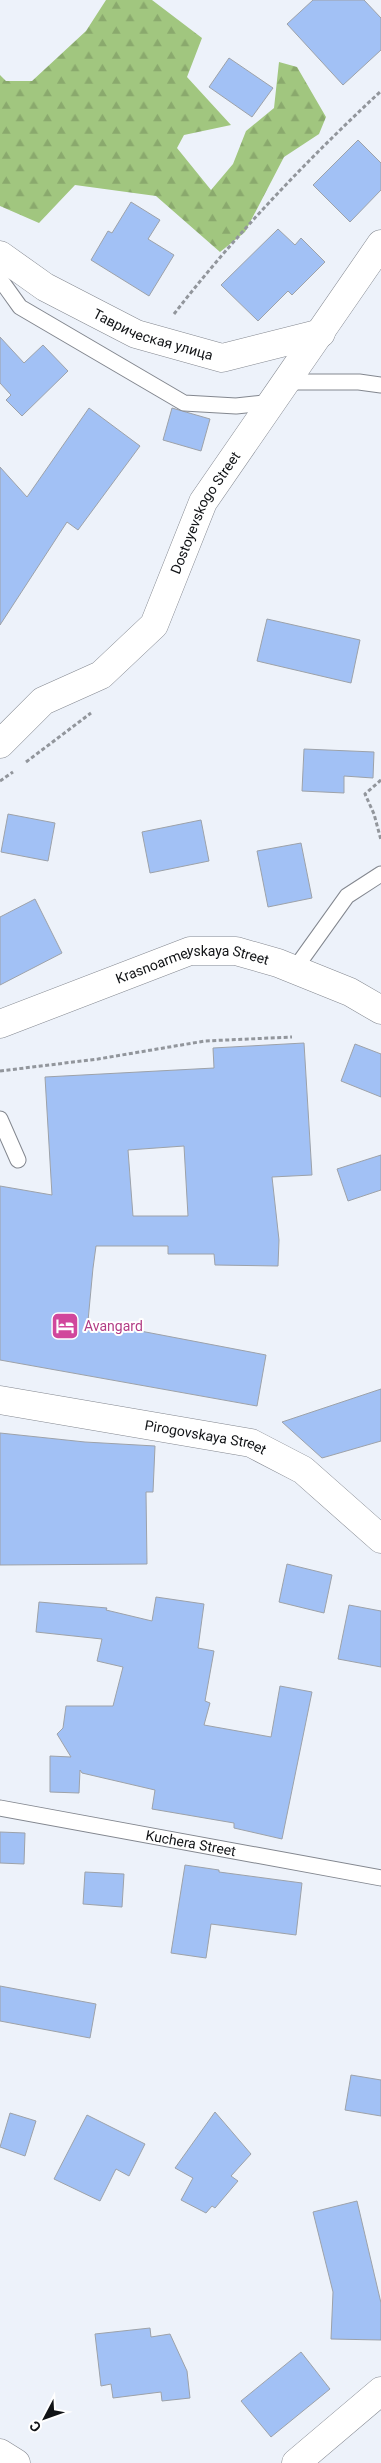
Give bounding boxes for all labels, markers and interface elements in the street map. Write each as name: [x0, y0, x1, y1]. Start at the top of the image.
street label: Таврическая улица: [91, 305, 215, 363]
street label: Dostoyevskogo Street: [167, 448, 244, 576]
street label: Krasnoarmeyskaya Street: [113, 942, 271, 987]
hotel icon: Avangard: [50, 1311, 80, 1341]
place label: Avangard: [84, 1318, 143, 1334]
street label: Pirogovskaya Street: [144, 1417, 270, 1458]
street label: Kuchera Street: [144, 1827, 238, 1859]
north arrow: [20, 2393, 70, 2443]
text: С: [26, 2418, 44, 2435]

